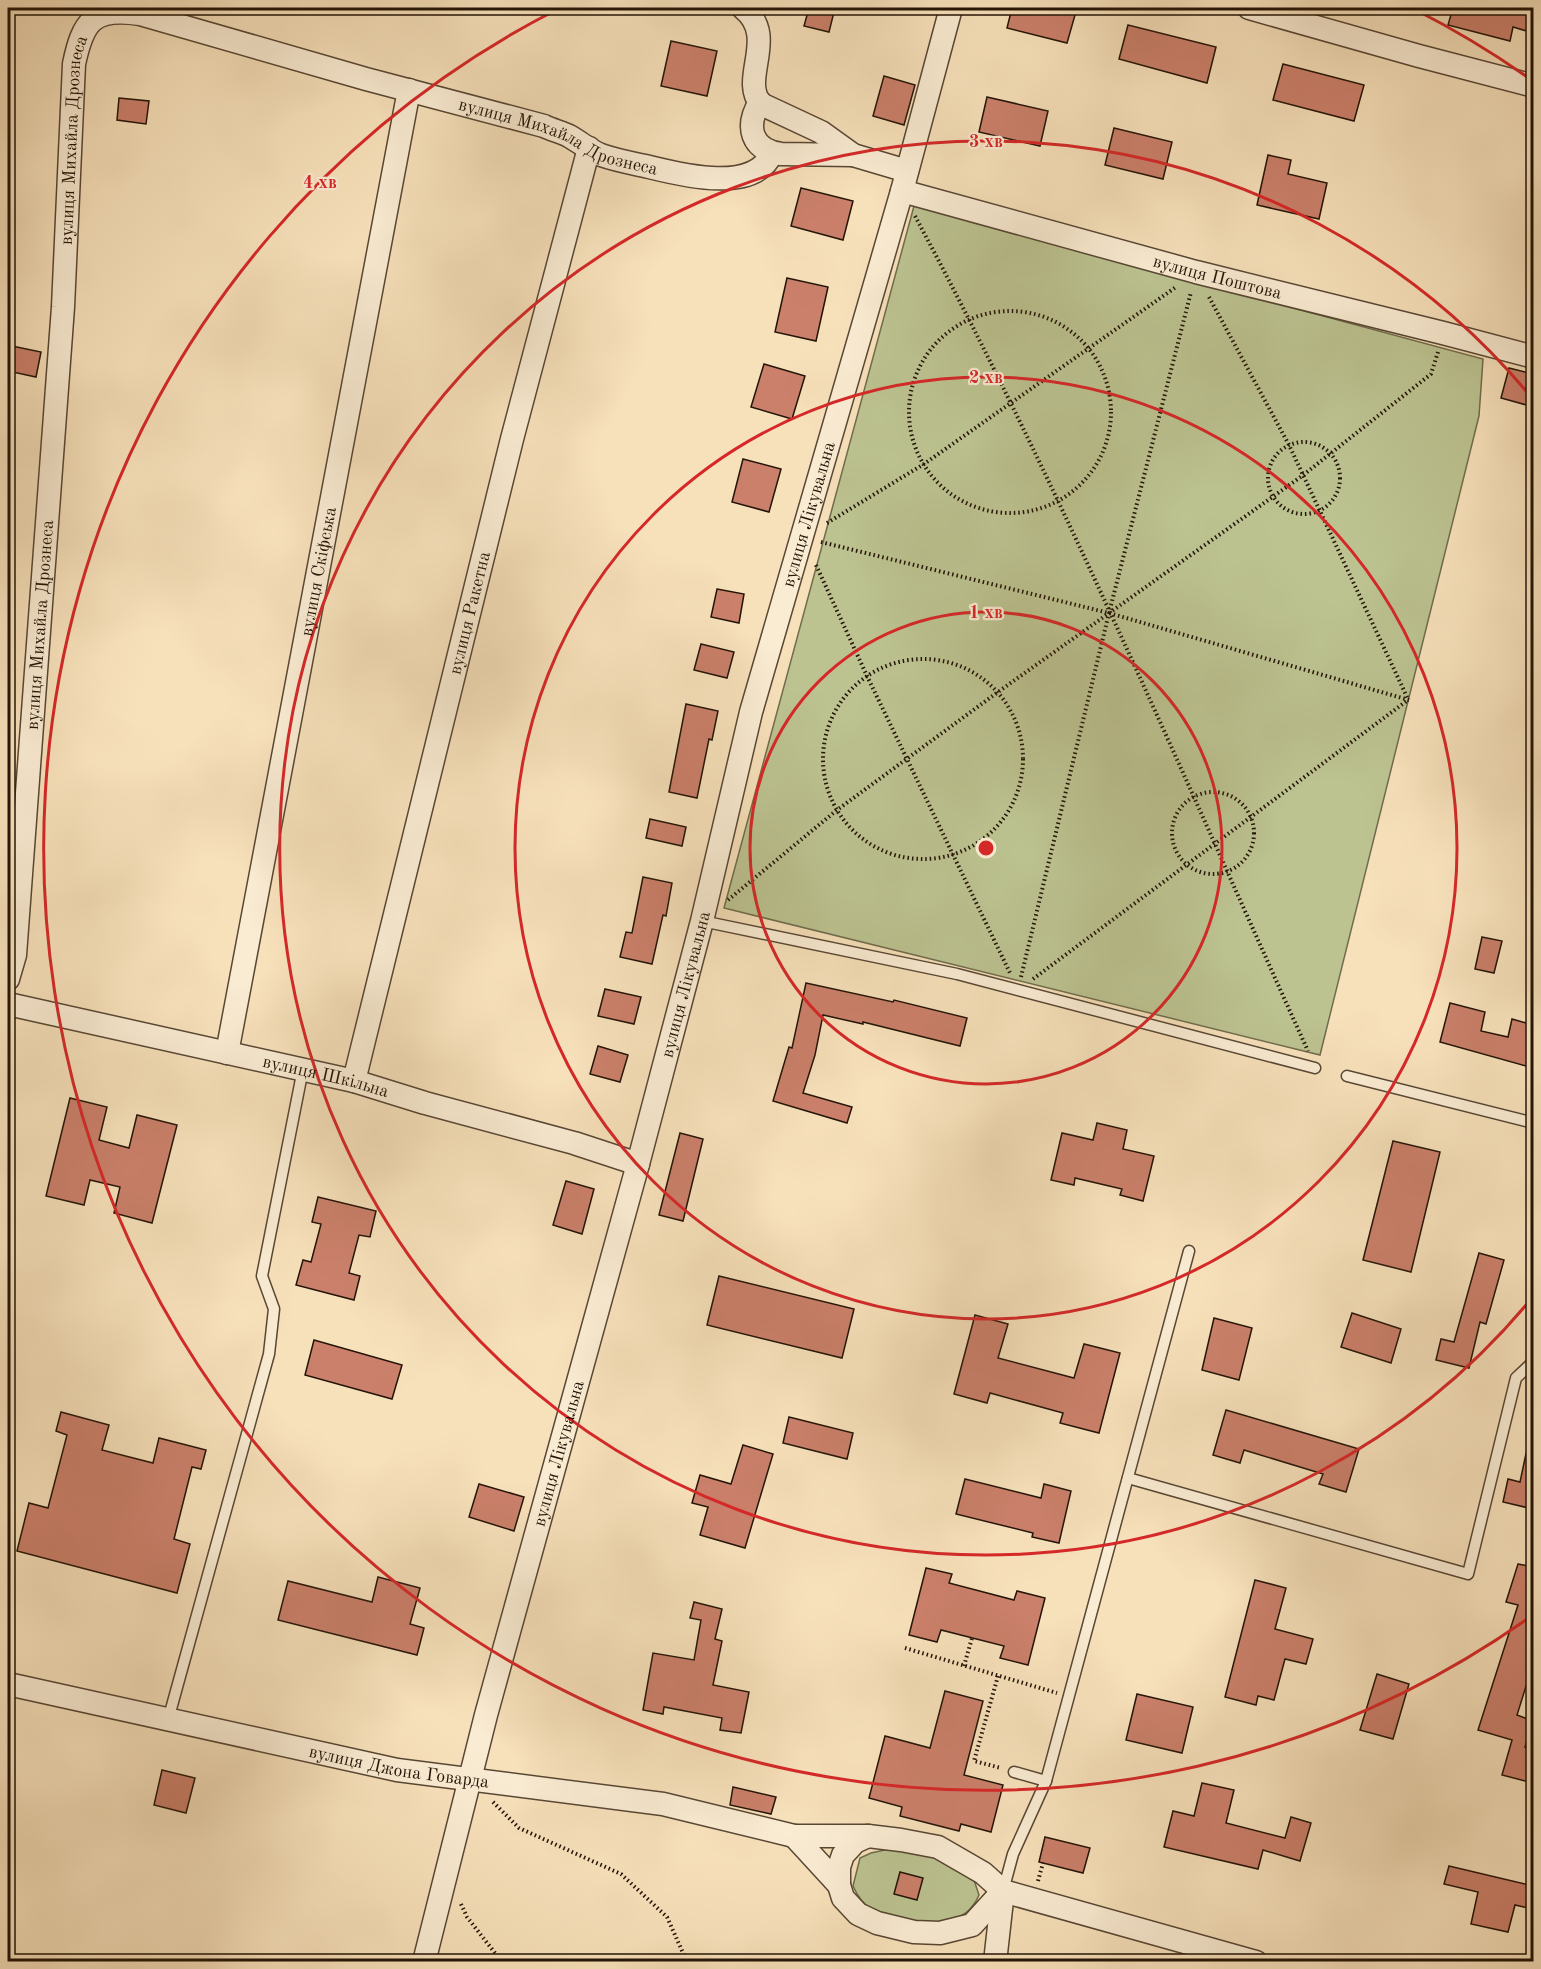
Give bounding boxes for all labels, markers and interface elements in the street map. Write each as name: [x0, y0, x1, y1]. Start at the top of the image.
street label: вулиця Михайла Дрознеса: [58, 33, 91, 245]
street label: вулиця Михайла Дрознеса: [457, 96, 659, 179]
text: 3 хв: [969, 133, 1003, 151]
text: 4 хв: [303, 174, 337, 192]
street label: вулиця Поштова: [1151, 253, 1284, 303]
text: 2 хв: [969, 369, 1003, 387]
street label: вулиця Лікувальна: [780, 440, 839, 589]
street label: вулиця Скіфська: [298, 505, 340, 638]
street label: вулиця Михайла Дрознеса: [24, 519, 57, 731]
street label: вулиця Ракетна: [446, 550, 494, 677]
text: 1 хв: [969, 604, 1003, 622]
centre of rings: [976, 838, 996, 858]
street label: вулиця Лікувальна: [658, 910, 714, 1060]
street label: вулиця Шкільна: [261, 1053, 391, 1101]
street label: вулиця Лікувальна: [530, 1379, 588, 1529]
street label: вулиця Джона Говарда: [307, 1743, 490, 1792]

